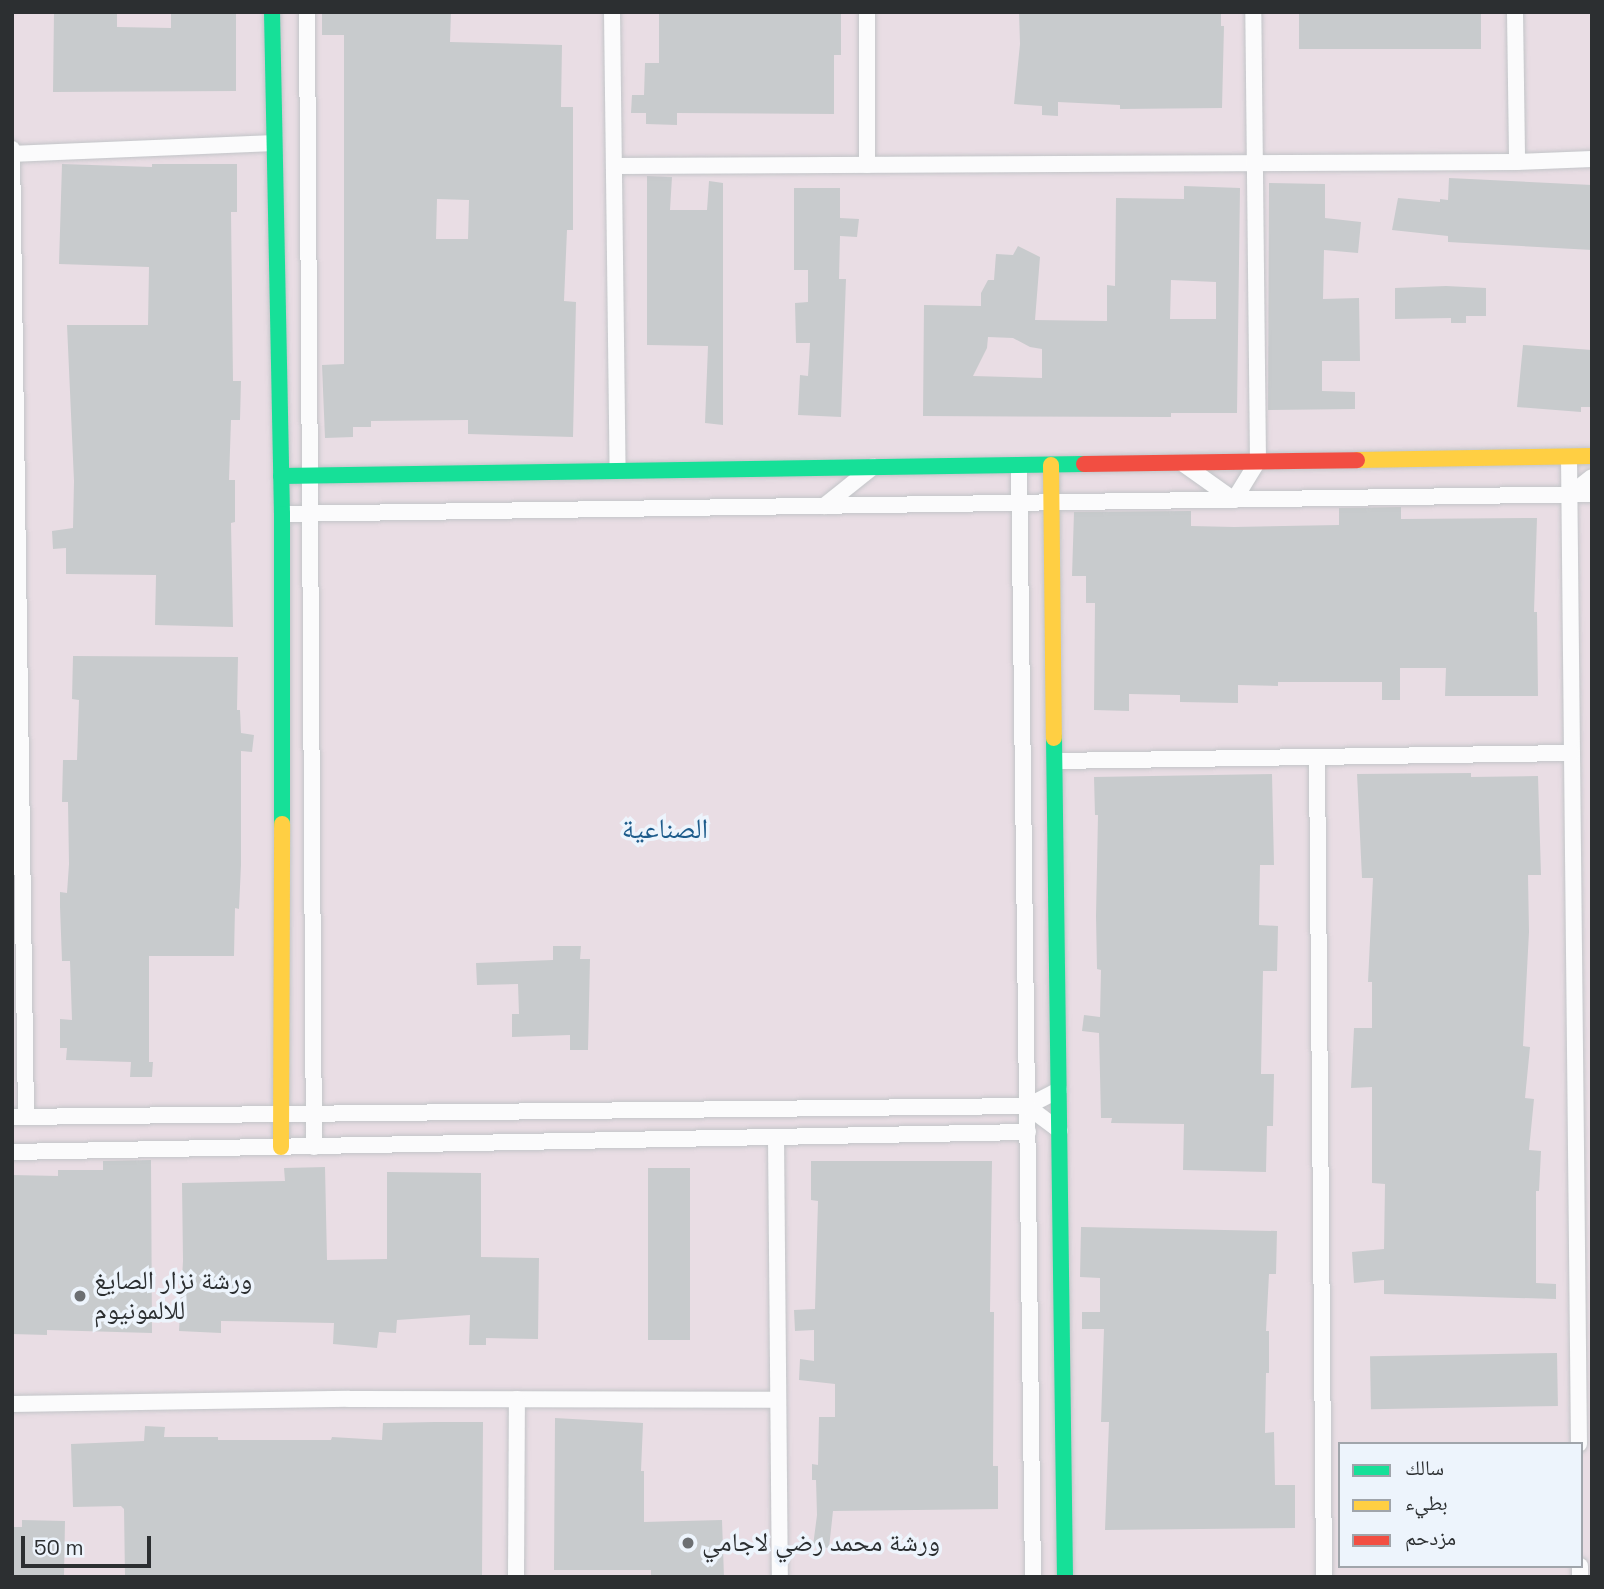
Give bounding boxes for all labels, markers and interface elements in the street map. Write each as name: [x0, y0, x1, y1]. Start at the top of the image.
district label: الصناعية: [622, 811, 708, 845]
place label: ورشة نزار الصايغ للالمونيوم: [94, 1265, 252, 1326]
marker: ورشة نزار الصايغ للالمونيوم: [72, 1288, 88, 1304]
legend: [1338, 1442, 1583, 1568]
text: سالك: [1405, 1454, 1444, 1481]
text: بطيء: [1405, 1489, 1448, 1516]
scale bar: [24, 1522, 154, 1566]
text: مزدحم: [1405, 1524, 1456, 1551]
place label: ورشة محمد رضي لاجامي: [702, 1527, 940, 1559]
text: 50 m: [34, 1534, 84, 1561]
marker: ورشة محمد رضي لاجامي: [680, 1535, 696, 1551]

